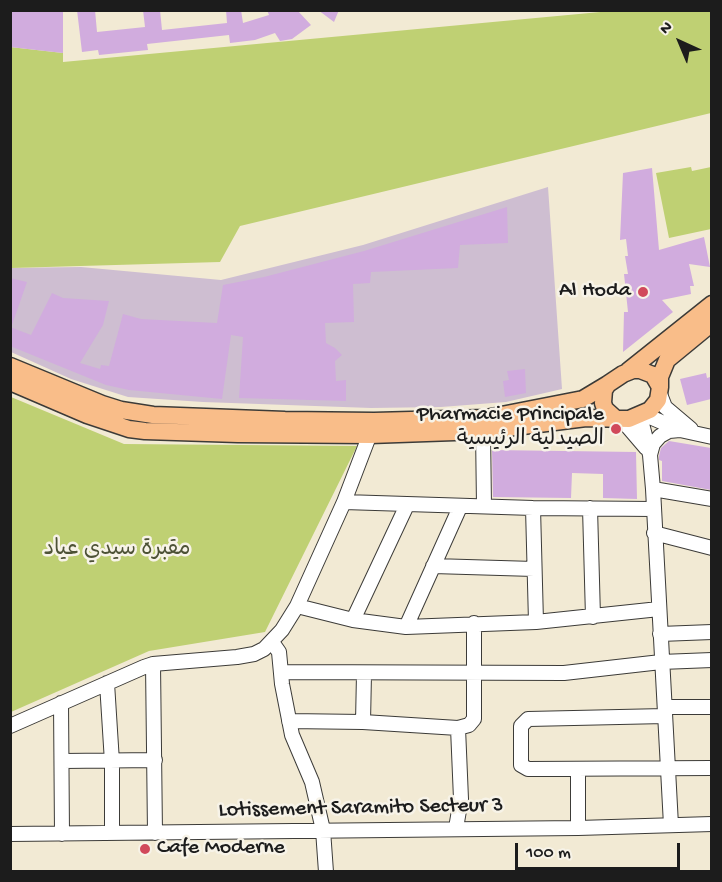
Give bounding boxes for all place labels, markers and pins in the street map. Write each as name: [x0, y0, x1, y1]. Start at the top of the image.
place label: Al Hoda: [559, 279, 631, 305]
marker: Al Hoda: [636, 285, 650, 299]
place label: Pharmacie Principale الصيدلية الرئيسية: [417, 403, 604, 454]
marker: Pharmacie Principale الصيدلية الرئيسية: [609, 422, 623, 436]
place label: Cafe Moderne: [157, 836, 285, 862]
marker: Cafe Moderne: [138, 842, 152, 856]

